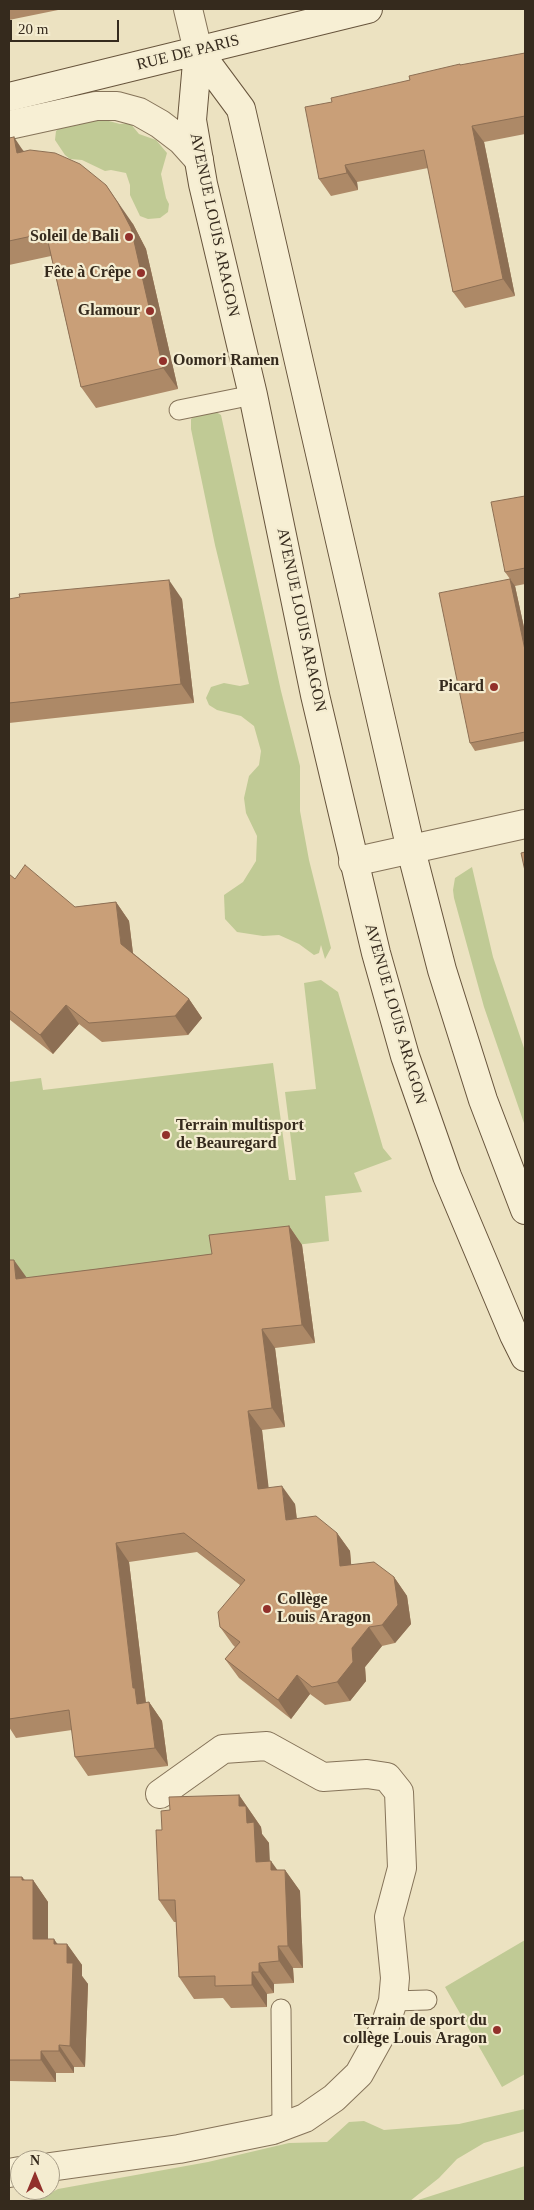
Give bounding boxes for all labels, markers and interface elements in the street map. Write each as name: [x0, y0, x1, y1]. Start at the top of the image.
scale bar: [12, 10, 121, 42]
text: 20 m: [18, 21, 48, 37]
street label: RUE DE PARIS: [135, 31, 241, 75]
street label: AVENUE LOUIS ARAGON: [185, 131, 243, 319]
place label: Soleil de Bali: [30, 227, 119, 247]
marker: Soleil de Bali: [123, 231, 135, 243]
place label: Fête à Crêpe: [44, 263, 131, 283]
marker: Fête à Crêpe: [135, 267, 147, 279]
place label: Glamour: [78, 301, 140, 321]
marker: Glamour: [144, 305, 156, 317]
place label: Oomori Ramen: [173, 351, 279, 371]
marker: Oomori Ramen: [157, 355, 169, 367]
street label: AVENUE LOUIS ARAGON: [272, 526, 330, 714]
place label: Picard: [439, 677, 484, 697]
marker: Picard: [488, 681, 500, 693]
street label: AVENUE LOUIS ARAGON: [360, 921, 430, 1107]
place label: Terrain multisport de Beauregard: [176, 1116, 304, 1154]
marker: Terrain multisport de Beauregard: [160, 1129, 172, 1141]
place label: Collège Louis Aragon: [277, 1590, 371, 1628]
marker: Collège Louis Aragon: [261, 1603, 273, 1615]
place label: Terrain de sport du collège Louis Aragon: [343, 2011, 487, 2049]
marker: Terrain de sport du collège Louis Aragon: [491, 2024, 503, 2036]
north arrow: [10, 2150, 60, 2200]
text: N: [30, 2153, 40, 2168]

